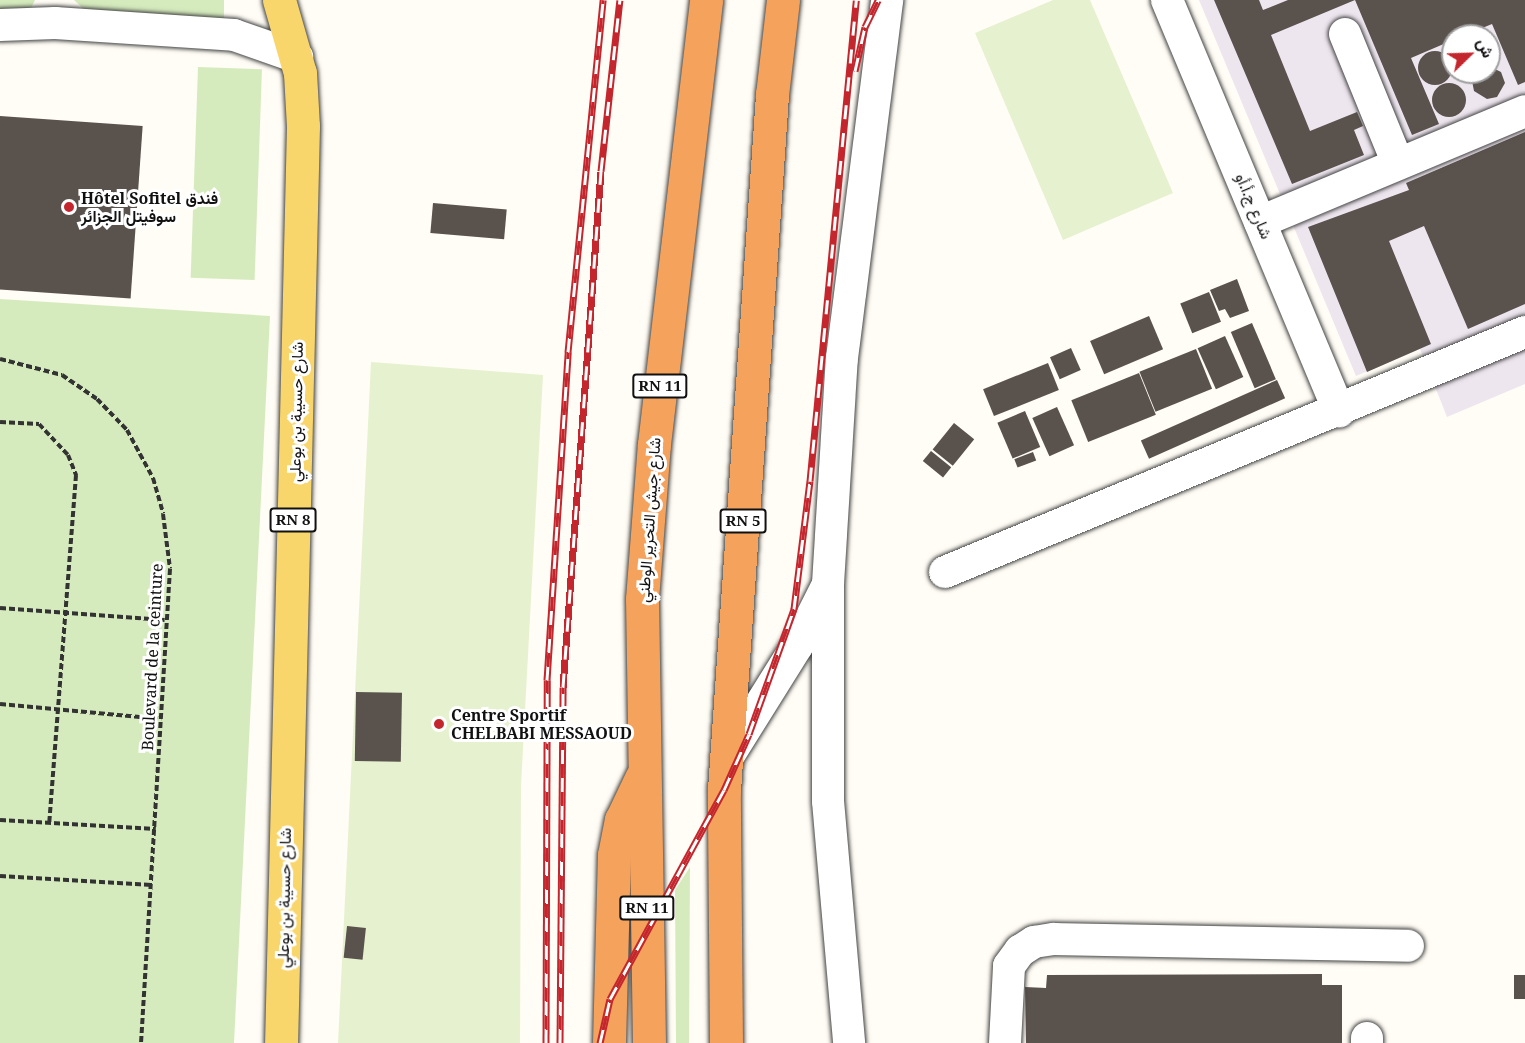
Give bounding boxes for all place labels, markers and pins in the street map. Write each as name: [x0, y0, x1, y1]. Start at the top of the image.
place label: Hôtel Sofitel فندق سوفيتل الجزائر: [81, 188, 218, 226]
marker: Hôtel Sofitel فندق سوفيتل الجزائر: [62, 200, 76, 214]
place label: Centre Sportif CHELBABI MESSAOUD: [451, 705, 632, 743]
marker: Centre Sportif CHELBABI MESSAOUD: [432, 717, 446, 731]

